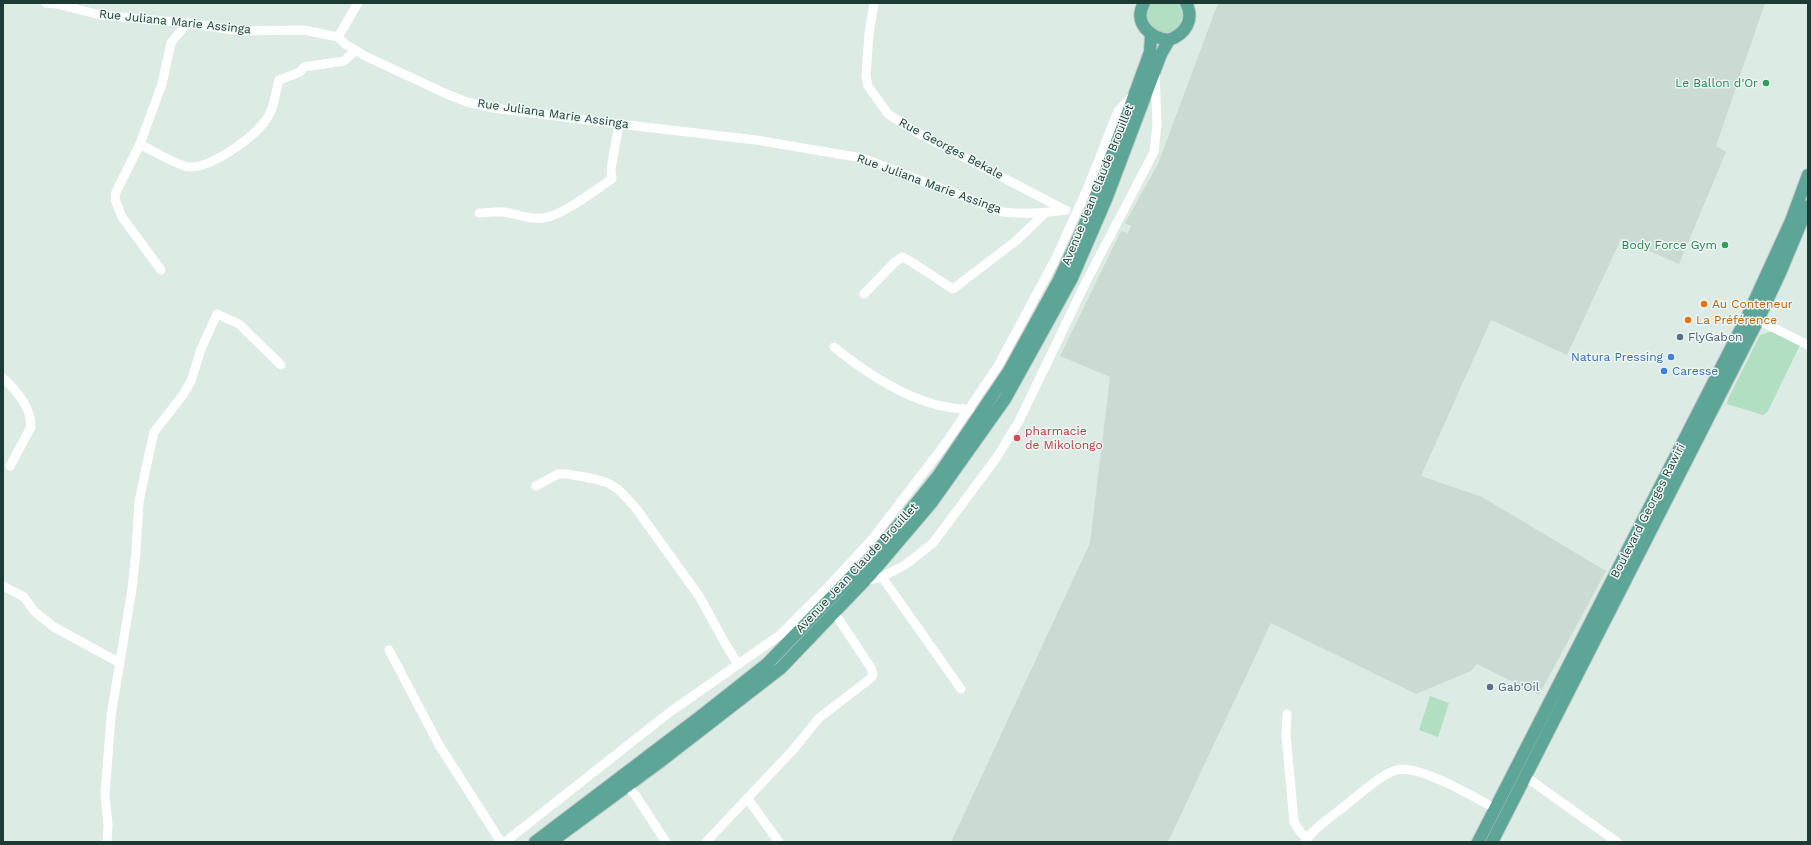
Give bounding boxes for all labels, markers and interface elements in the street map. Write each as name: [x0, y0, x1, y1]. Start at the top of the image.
street label: Rue Juliana Marie Assinga: [98, 7, 252, 37]
place label: Le Ballon d'Or: [1675, 76, 1758, 90]
marker: Le Ballon d'Or: [1761, 78, 1771, 88]
street label: Rue Juliana Marie Assinga: [476, 96, 630, 132]
street label: Avenue Jean Claude Brouillet: [1059, 102, 1137, 268]
street label: Rue Georges Bekale: [896, 115, 1006, 183]
street label: Rue Juliana Marie Assinga: [855, 151, 1003, 217]
place label: Body Force Gym: [1622, 238, 1717, 252]
marker: Body Force Gym: [1720, 240, 1730, 250]
place label: Au Conteneur: [1712, 297, 1793, 311]
marker: Au Conteneur: [1699, 299, 1709, 309]
place label: La Préférence: [1696, 313, 1777, 327]
marker: La Préférence: [1683, 315, 1693, 325]
place label: FlyGabon: [1688, 330, 1743, 344]
marker: FlyGabon: [1675, 332, 1685, 342]
place label: Natura Pressing: [1571, 350, 1663, 364]
marker: Natura Pressing: [1666, 352, 1676, 362]
place label: Caresse: [1672, 364, 1718, 378]
marker: Caresse: [1659, 366, 1669, 376]
place label: pharmacie de Mikolongo: [1025, 424, 1103, 452]
marker: pharmacie de Mikolongo: [1012, 433, 1022, 443]
street label: Boulevard Georges Rawiri: [1608, 441, 1688, 581]
street label: Avenue Jean Claude Brouillet: [793, 500, 921, 636]
place label: Gab'Oil: [1498, 680, 1539, 694]
marker: Gab'Oil: [1485, 682, 1495, 692]

